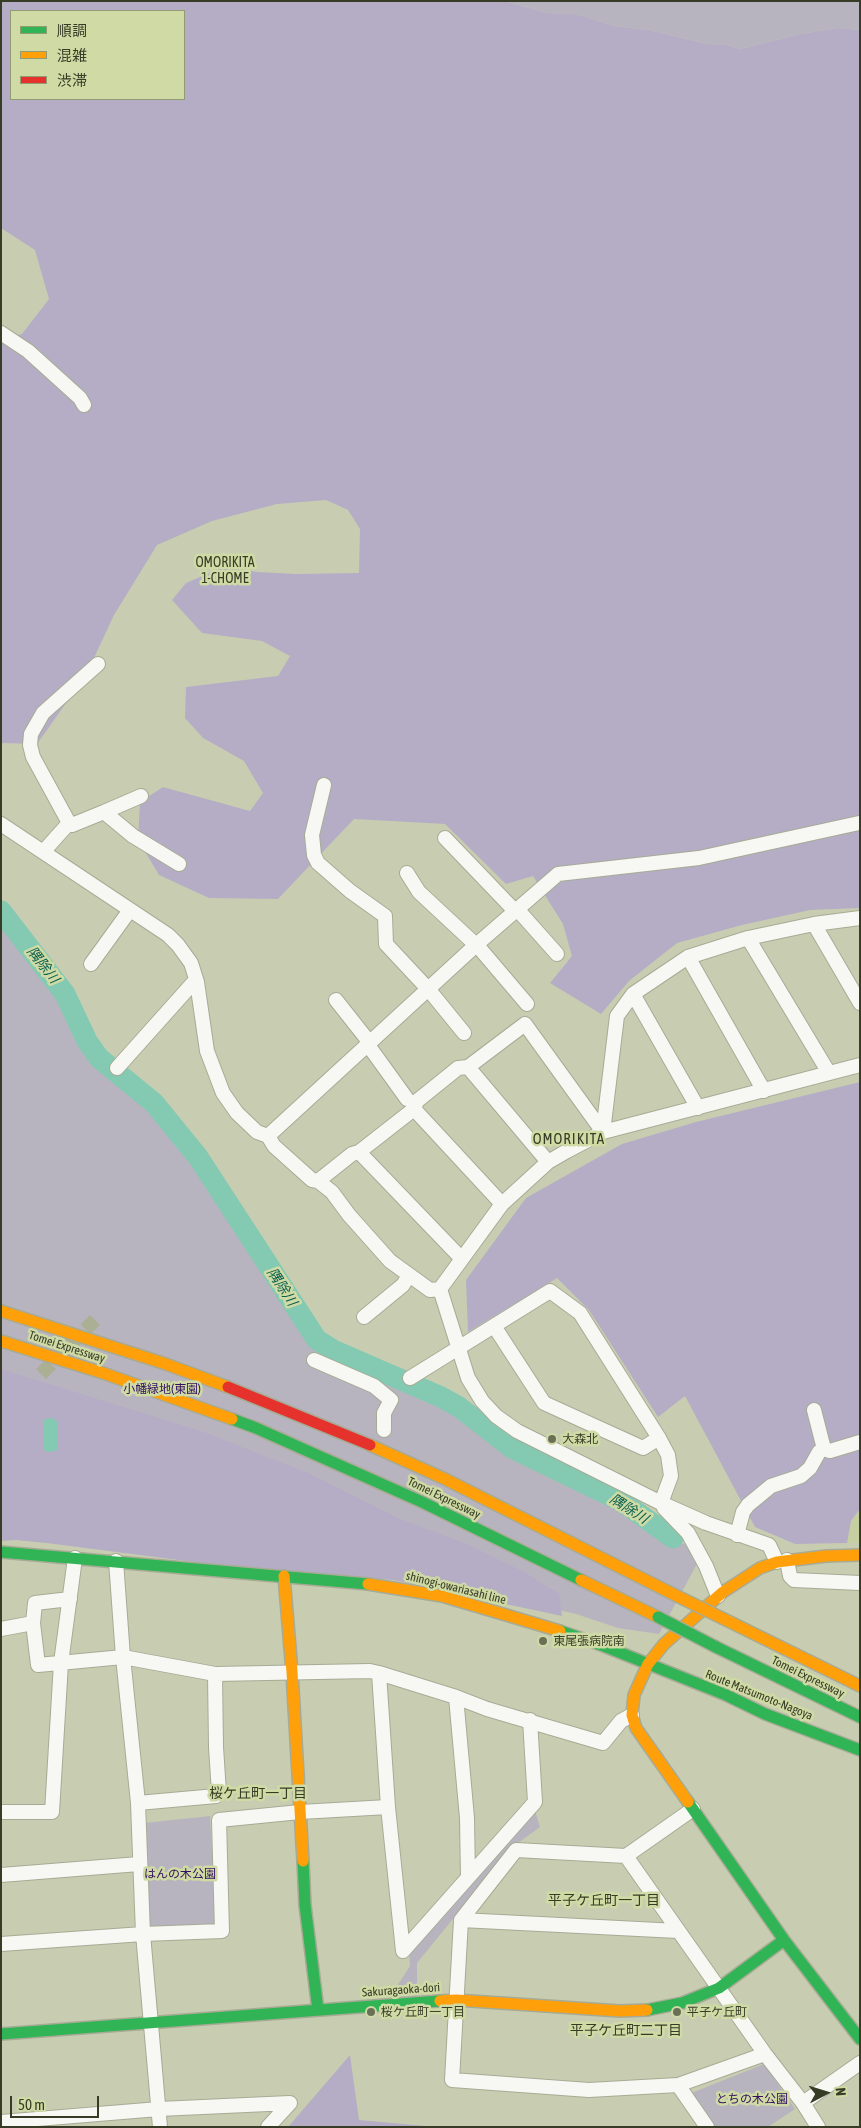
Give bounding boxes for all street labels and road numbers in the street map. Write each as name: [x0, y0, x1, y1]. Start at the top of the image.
street label: Tomei Expressway: [27, 1328, 107, 1366]
street label: Tomei Expressway: [405, 1474, 483, 1522]
street label: shinogi-owariasahi line: [405, 1569, 507, 1607]
street label: Tomei Expressway: [769, 1653, 847, 1701]
street label: Route Matsumoto-Nagoya: [703, 1667, 815, 1723]
street label: Sakuragaoka-dori: [361, 1980, 441, 2000]

